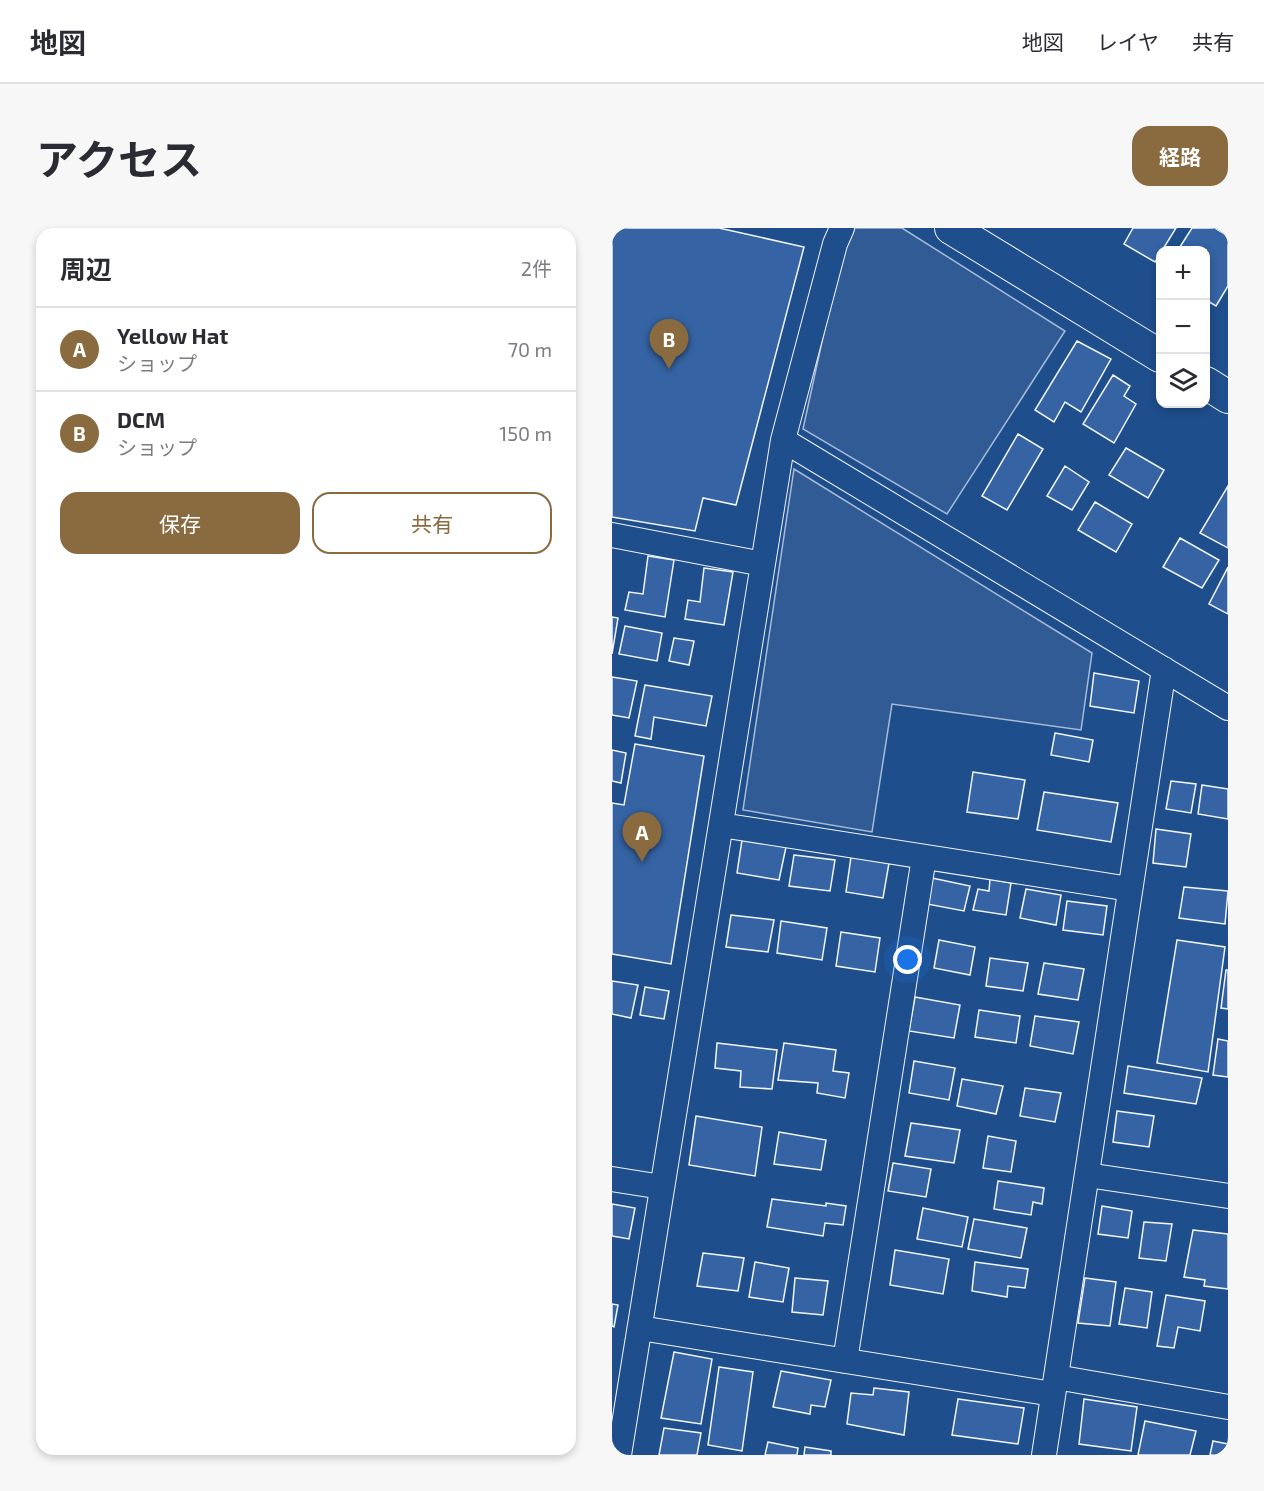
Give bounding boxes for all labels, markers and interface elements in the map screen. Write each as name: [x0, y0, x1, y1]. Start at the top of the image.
text: 地図: [30, 25, 86, 59]
text: 地図: [1022, 29, 1064, 54]
text: レイヤ: [1097, 29, 1159, 54]
text: 共有: [1192, 29, 1234, 54]
button: 経路: [1132, 126, 1228, 186]
text: アクセス: [36, 133, 202, 183]
map controls: [1156, 246, 1210, 408]
button: +: [1156, 246, 1210, 300]
text: 周辺: [60, 253, 112, 284]
text: 2件: [521, 256, 552, 280]
button: −: [1156, 300, 1210, 354]
pin: B: [650, 320, 688, 369]
text: Yellow Hat: [117, 322, 228, 348]
text: A: [73, 337, 86, 361]
text: 70 m: [508, 337, 552, 361]
text: ショップ: [117, 351, 197, 375]
button: layers: [1156, 354, 1210, 408]
text: DCM: [117, 406, 165, 432]
text: B: [73, 421, 86, 445]
text: 150 m: [499, 421, 552, 445]
text: ショップ: [117, 435, 197, 459]
button: 保存: [60, 492, 300, 554]
button: 共有: [312, 492, 552, 554]
pin: A: [622, 812, 662, 862]
your location: [893, 945, 922, 974]

